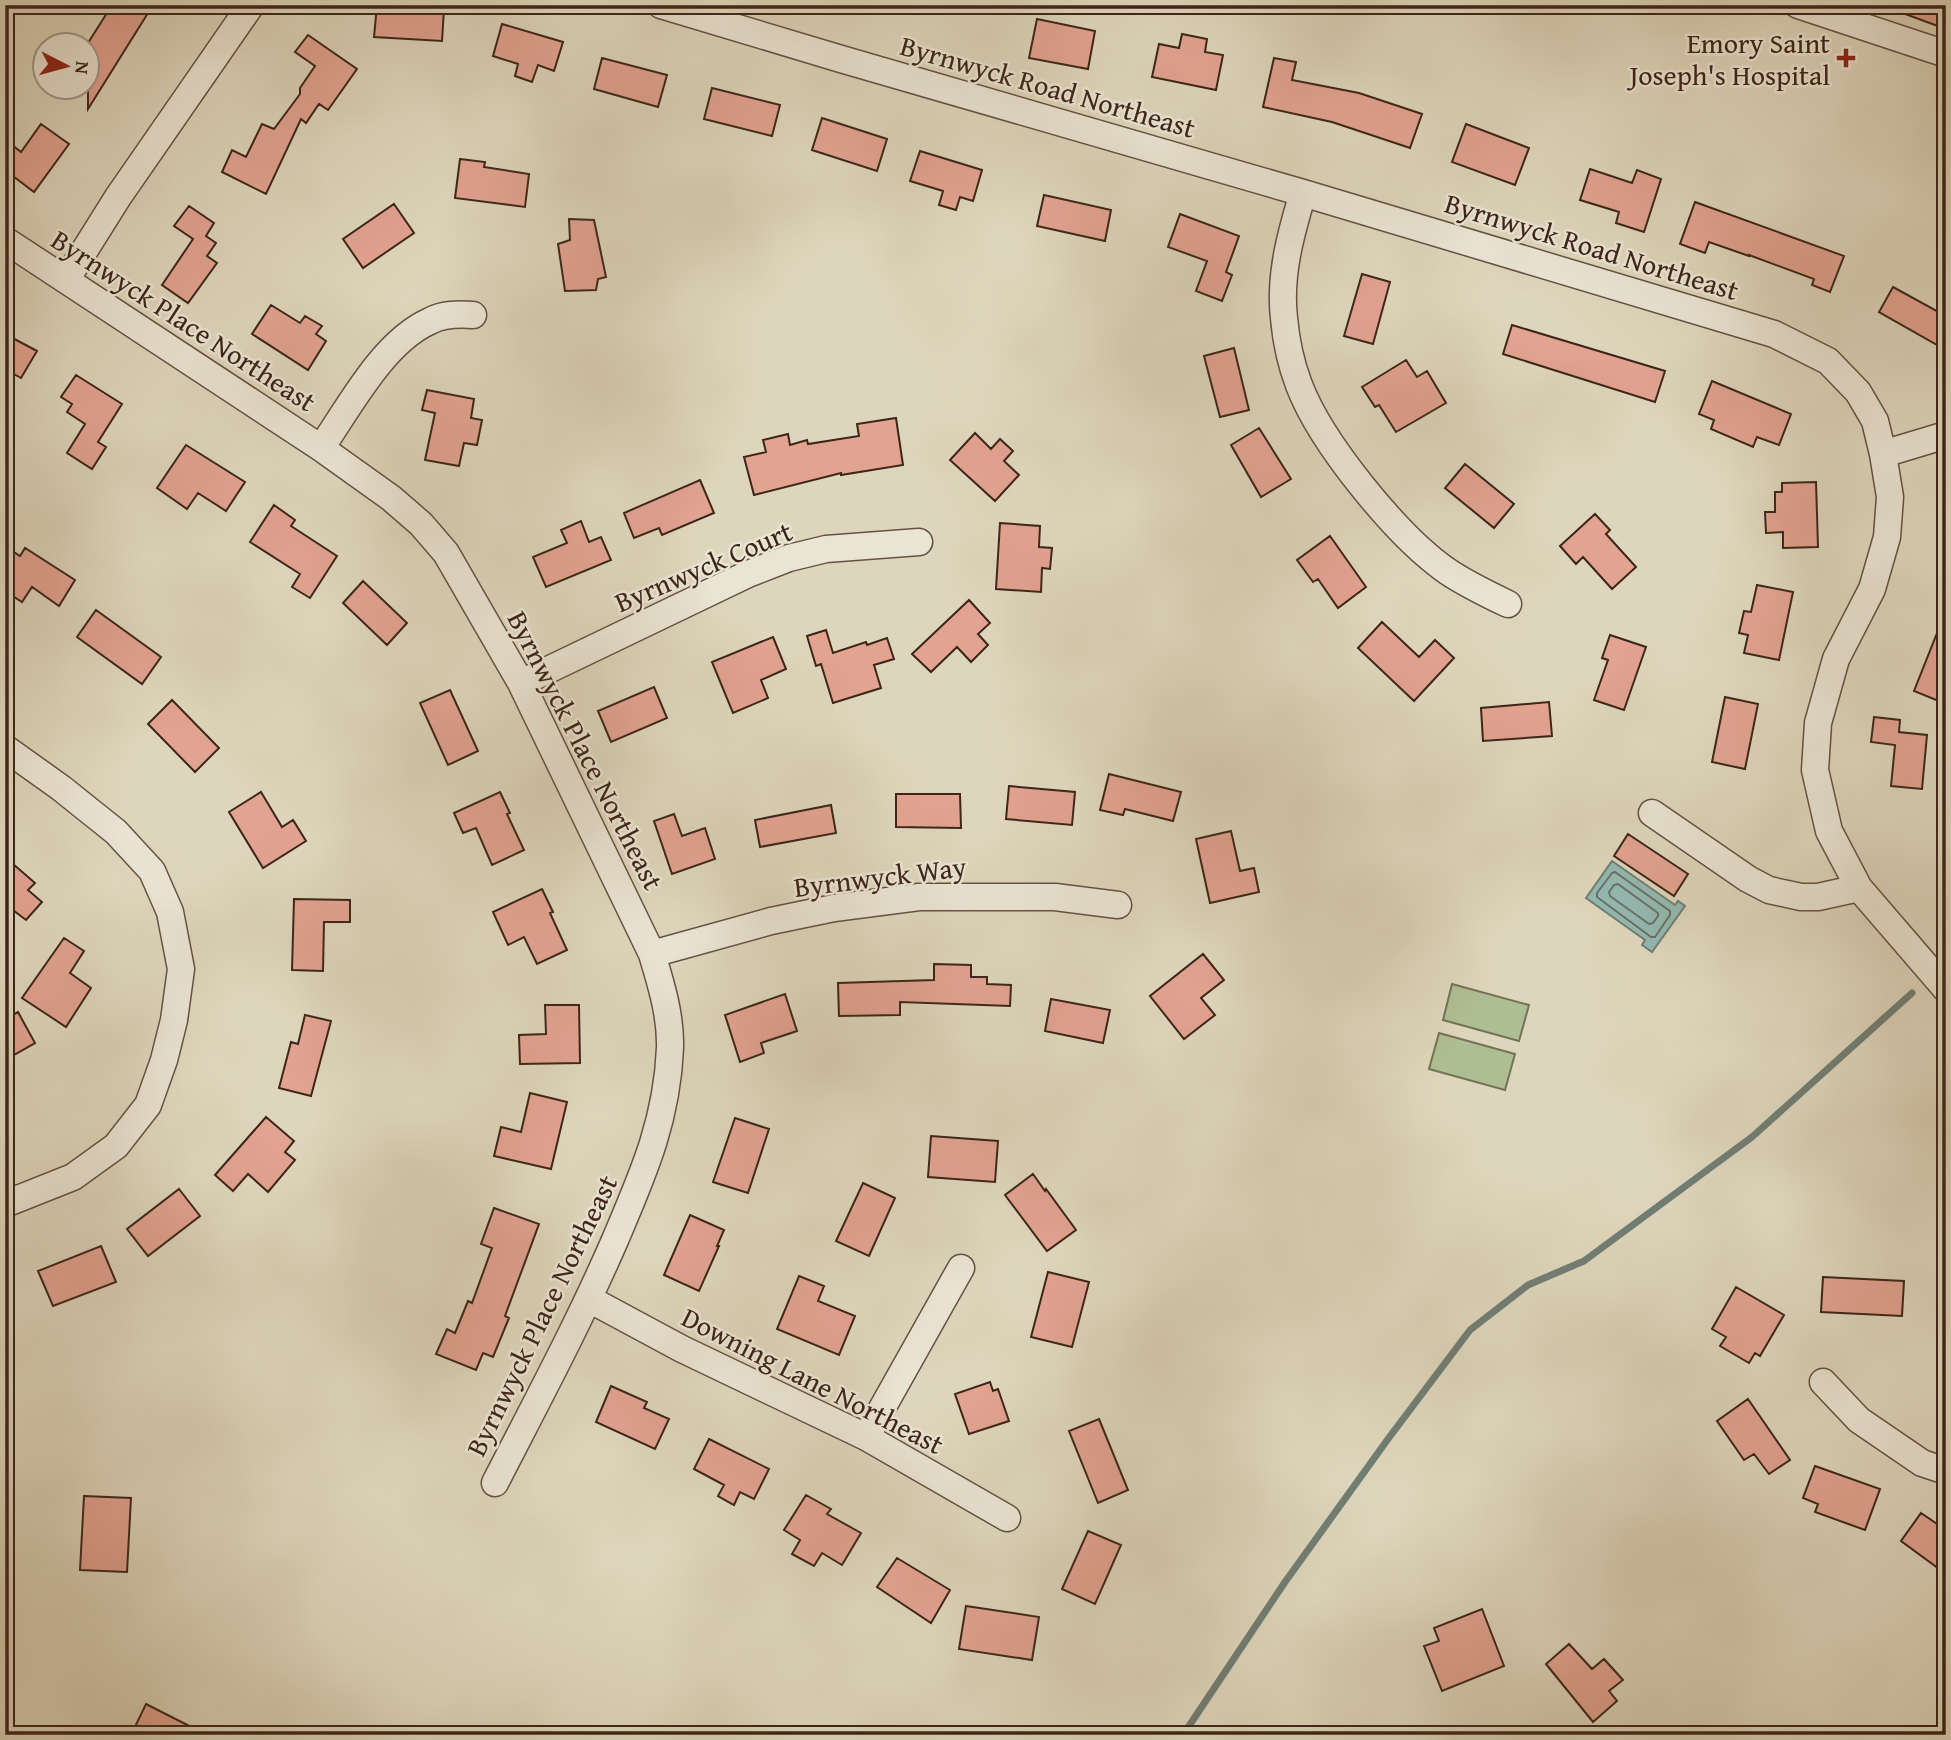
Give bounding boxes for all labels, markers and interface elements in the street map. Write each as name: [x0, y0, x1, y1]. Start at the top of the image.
place label: Emory Saint Joseph's Hospital: [1626, 22, 1830, 95]
street label: Byrnwyck Road Northeast: [896, 24, 1200, 148]
north arrow: [32, 32, 102, 102]
marker: Emory Saint Joseph's Hospital: [1836, 48, 1856, 68]
text: N: [68, 60, 97, 76]
street label: Byrnwyck Road Northeast: [1440, 182, 1744, 310]
street label: Byrnwyck Place Northeast: [44, 219, 325, 421]
street label: Byrnwyck Court: [608, 510, 798, 622]
street label: Byrnwyck Place Northeast: [498, 603, 674, 897]
street label: Byrnwyck Way: [792, 845, 968, 907]
street label: Byrnwyck Place Northeast: [455, 1167, 627, 1463]
street label: Downing Lane Northeast: [675, 1296, 951, 1464]

